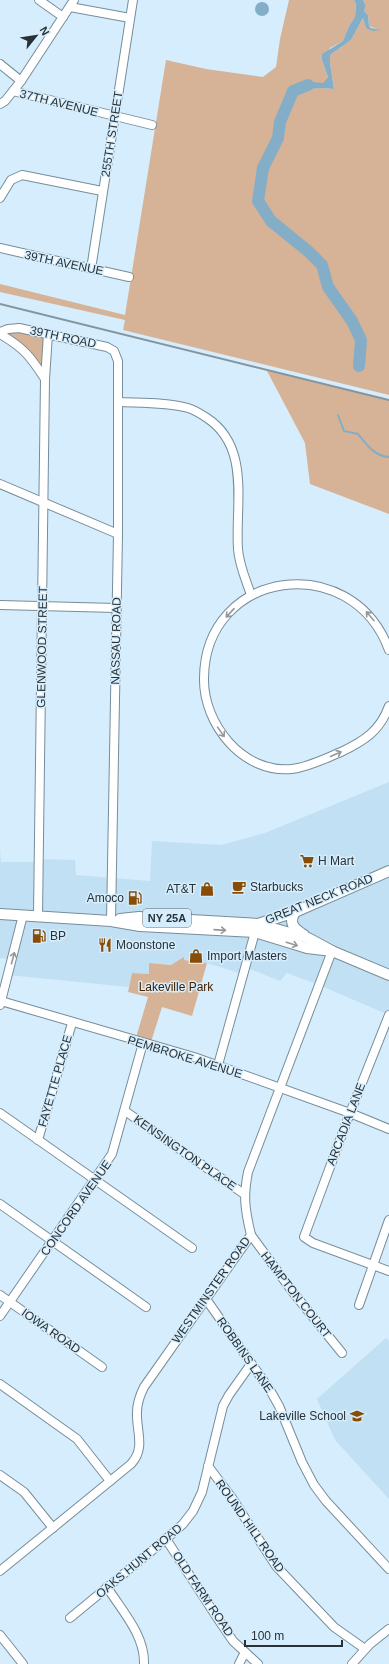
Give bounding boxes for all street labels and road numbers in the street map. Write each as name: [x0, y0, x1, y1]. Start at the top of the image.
street label: 37TH AVENUE: [18, 86, 100, 120]
street label: 255TH STREET: [98, 89, 126, 178]
street label: 39TH AVENUE: [23, 248, 105, 278]
street label: 39TH ROAD: [29, 323, 98, 351]
street label: GLENWOOD STREET: [34, 585, 50, 708]
street label: NASSAU ROAD: [108, 597, 124, 685]
street label: GREAT NECK ROAD: [263, 871, 375, 927]
road number: NY 25A: [143, 909, 191, 927]
street label: FAYETTE PLACE: [35, 1033, 75, 1129]
street label: PEMBROKE AVENUE: [126, 1033, 244, 1081]
street label: ARCADIA LANE: [324, 1081, 368, 1167]
street label: KENSINGTON PLACE: [131, 1112, 239, 1194]
street label: CONCORD AVENUE: [38, 1158, 114, 1258]
street label: WESTMINSTER ROAD: [169, 1234, 253, 1346]
street label: HAMPTON COURT: [258, 1249, 334, 1341]
street label: IOWA ROAD: [19, 1306, 84, 1357]
street label: ROBBINS LANE: [214, 1315, 276, 1395]
street label: ROUND HILL ROAD: [213, 1477, 288, 1575]
street label: OAKS HUNT ROAD: [93, 1521, 185, 1601]
street label: OLD FARM ROAD: [169, 1549, 237, 1639]

